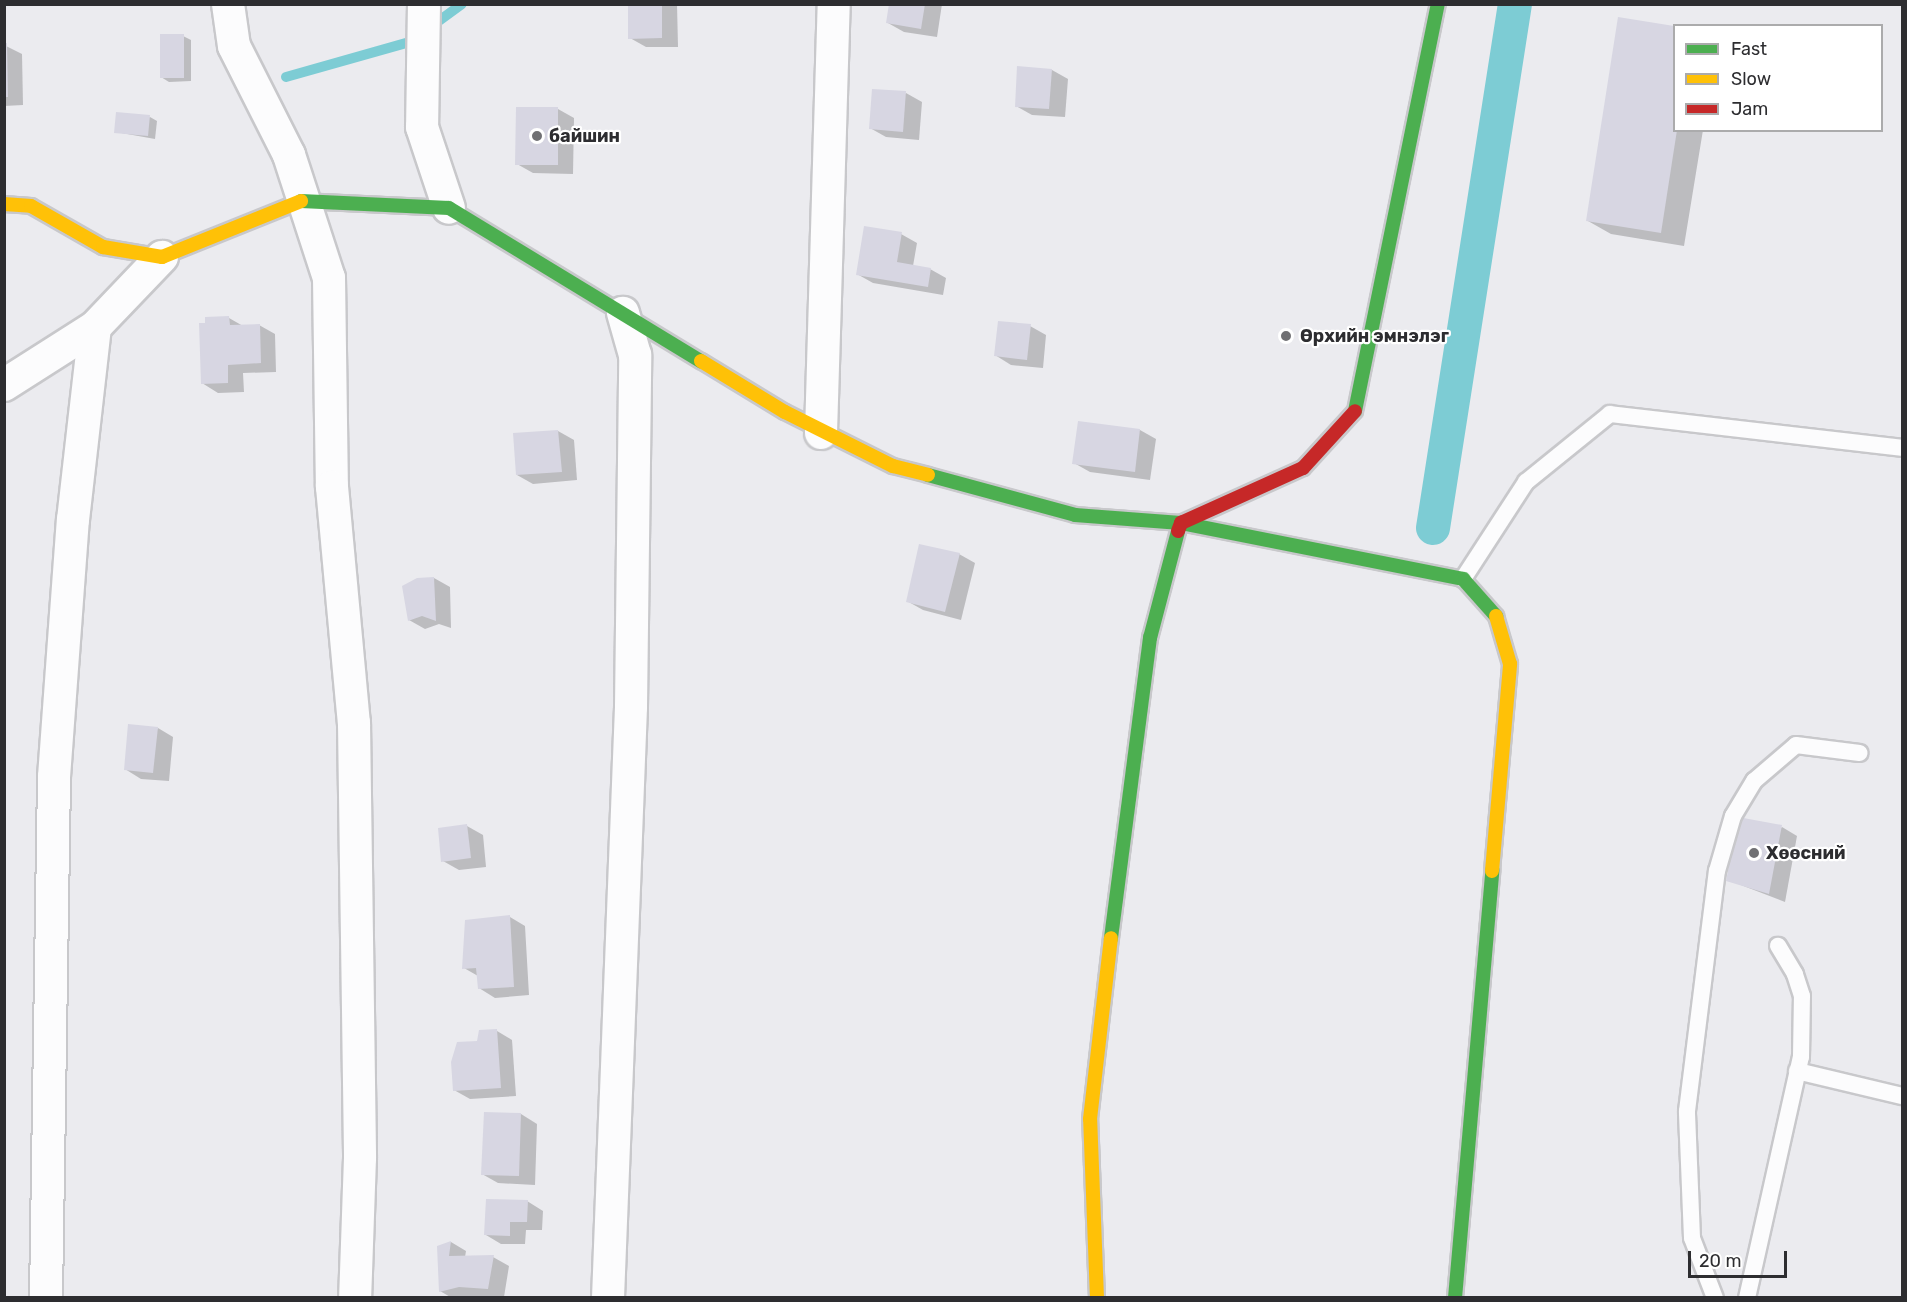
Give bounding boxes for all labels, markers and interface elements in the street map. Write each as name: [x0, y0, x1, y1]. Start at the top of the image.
legend: [1673, 24, 1883, 132]
text: Fast: [1731, 38, 1767, 60]
text: Slow: [1731, 68, 1771, 90]
text: Jam: [1731, 98, 1768, 120]
place label: байшин: [549, 125, 620, 147]
marker: байшин: [530, 129, 544, 143]
place label: Өрхийн эмнэлэг: [1300, 325, 1449, 347]
marker: Өрхийн эмнэлэг: [1277, 327, 1295, 345]
place label: Хөөсний: [1766, 842, 1845, 864]
marker: Хөөсний: [1747, 846, 1761, 860]
scale bar: [1691, 1239, 1790, 1277]
text: 20 m: [1699, 1250, 1741, 1272]

